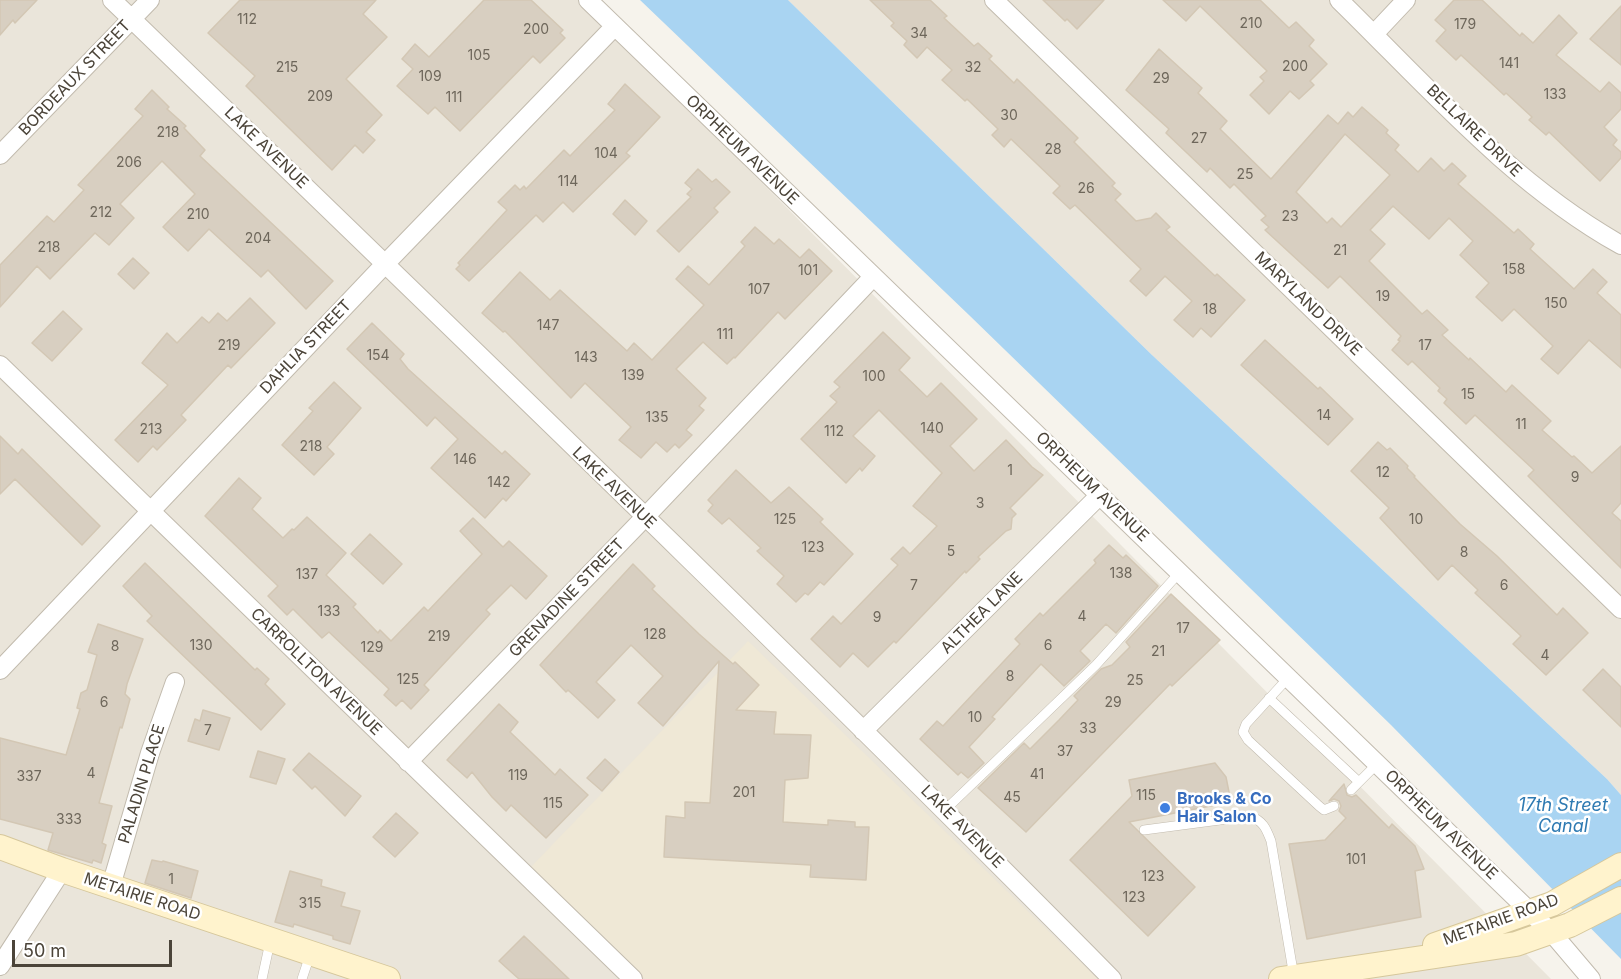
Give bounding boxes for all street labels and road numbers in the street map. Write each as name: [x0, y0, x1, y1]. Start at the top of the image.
street label: BORDEAUX STREET: [15, 16, 135, 140]
street label: BELLAIRE DRIVE: [1422, 81, 1526, 181]
street label: ORPHEUM AVENUE: [682, 91, 802, 209]
street label: LAKE AVENUE: [220, 103, 312, 193]
street label: MARYLAND DRIVE: [1251, 248, 1365, 360]
street label: DAHLIA STREET: [256, 296, 356, 398]
street label: ORPHEUM AVENUE: [1032, 428, 1152, 546]
street label: LAKE AVENUE: [568, 443, 660, 533]
street label: GRENADINE STREET: [505, 535, 629, 661]
street label: ALTHEA LANE: [937, 568, 1027, 658]
street label: CARROLLTON AVENUE: [247, 604, 385, 740]
street label: PALADIN PLACE: [115, 722, 169, 846]
street label: ORPHEUM AVENUE: [1381, 766, 1501, 884]
street label: LAKE AVENUE: [917, 782, 1007, 872]
street label: METAIRIE ROAD: [81, 869, 203, 925]
street label: METAIRIE ROAD: [1441, 890, 1561, 950]

